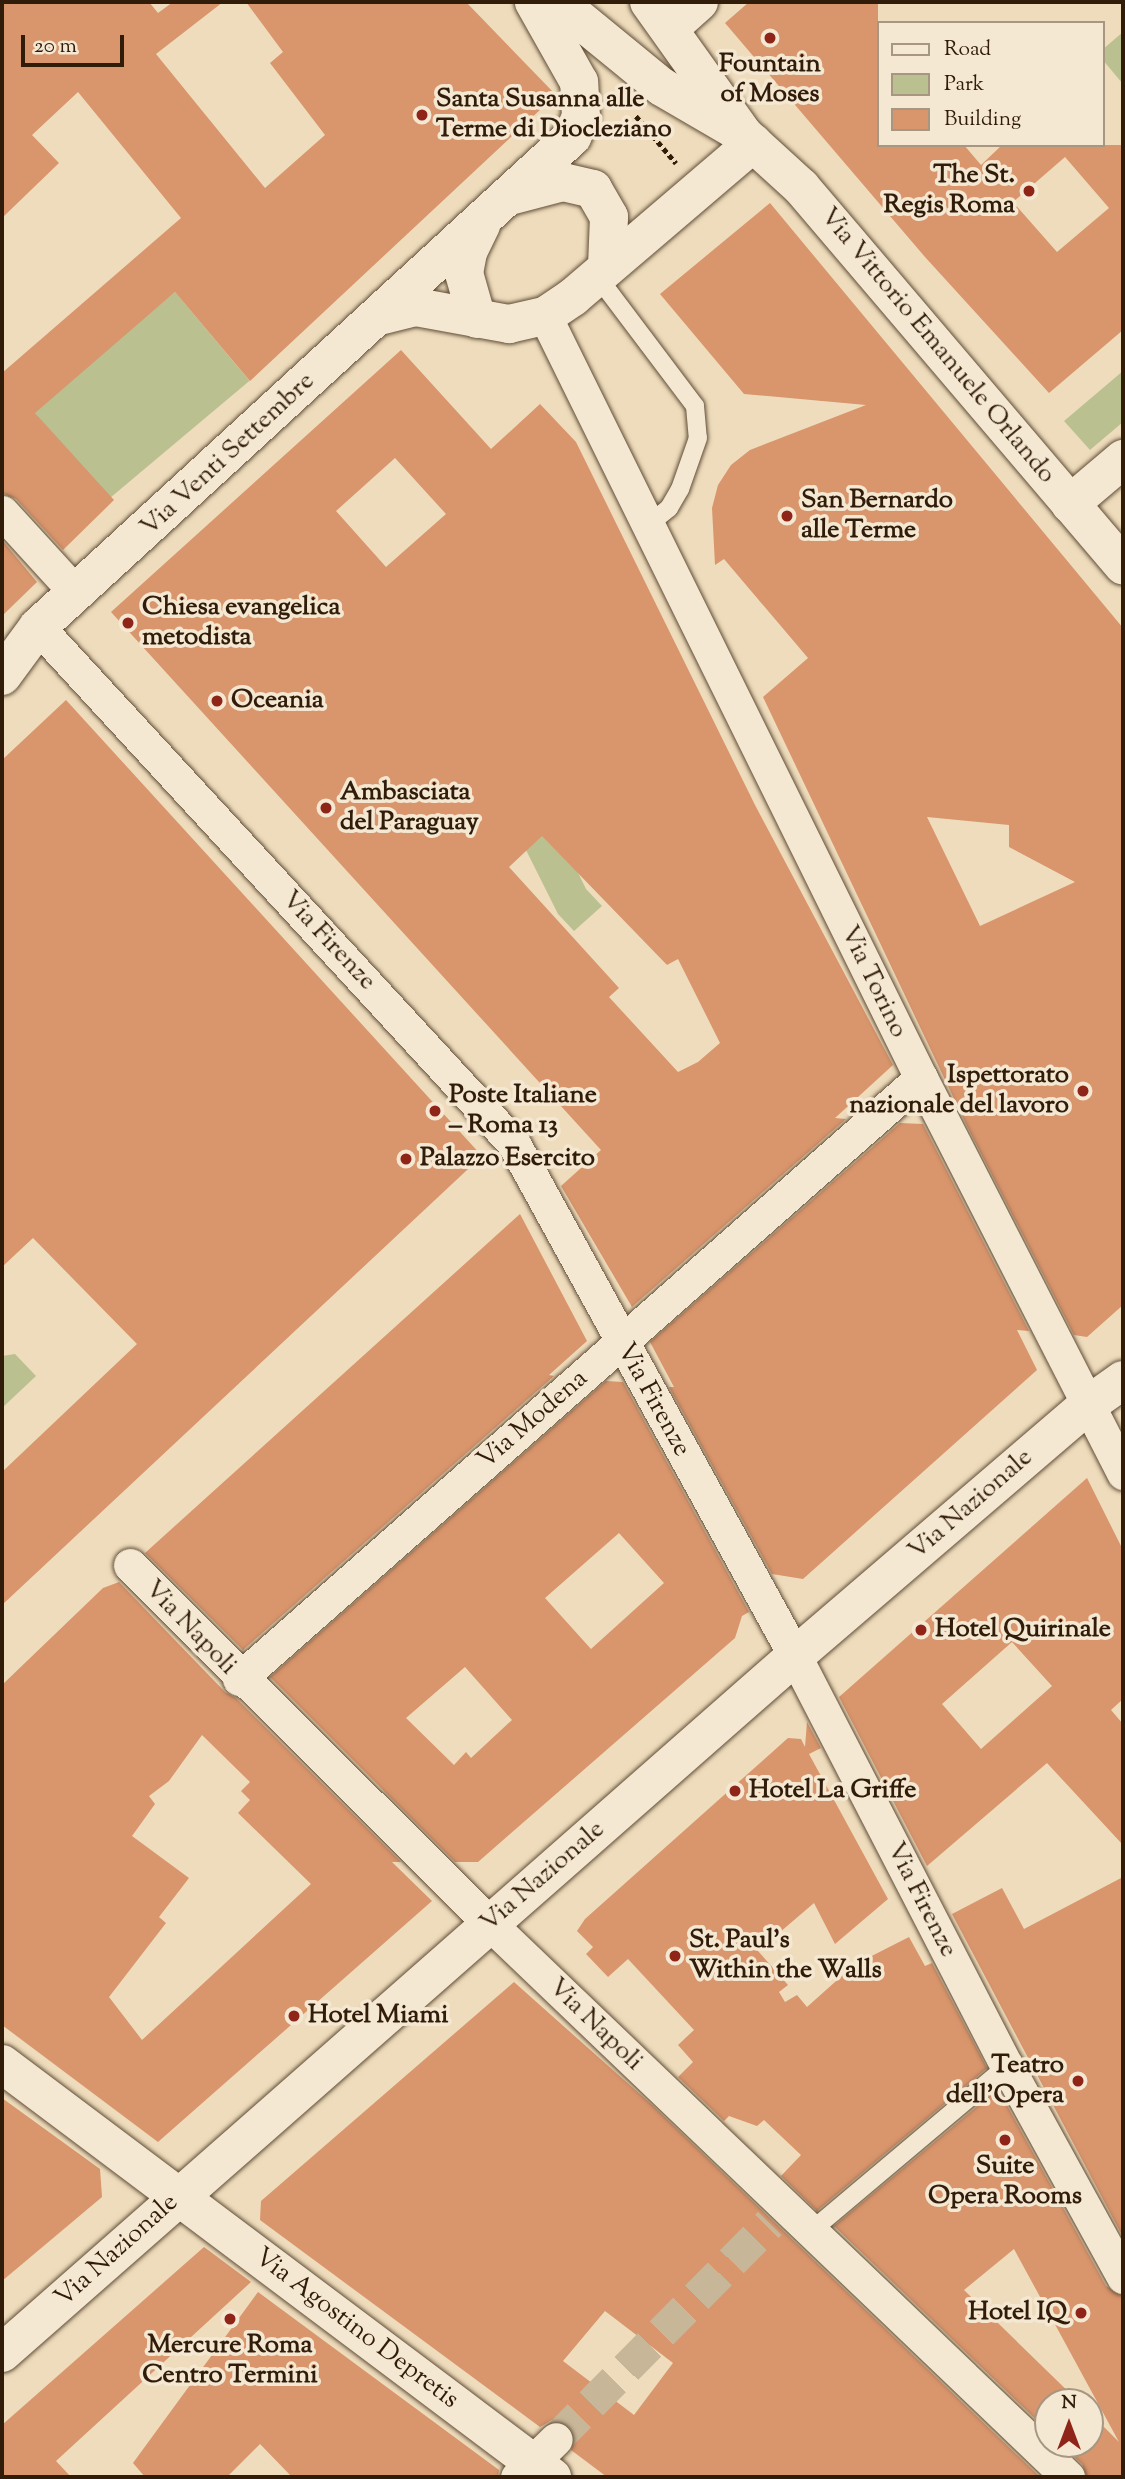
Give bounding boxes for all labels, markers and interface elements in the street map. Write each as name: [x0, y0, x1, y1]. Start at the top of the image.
scale bar: [24, 21, 128, 65]
legend: [876, 21, 1104, 147]
marker: Fountain of Moses: [762, 30, 778, 46]
text: 20 m: [34, 32, 77, 62]
text: Road: [944, 35, 991, 65]
place label: Fountain of Moses: [719, 49, 821, 110]
text: Park: [944, 70, 984, 100]
place label: Santa Susanna alle Terme di Diocleziano: [436, 84, 672, 146]
text: Building: [944, 105, 1021, 135]
marker: Santa Susanna alle Terme di Diocleziano: [414, 107, 430, 123]
place label: The St. Regis Roma: [884, 160, 1015, 222]
marker: The St. Regis Roma: [1021, 183, 1037, 199]
street label: Via Vittorio Emanuele Orlando: [812, 202, 1062, 490]
street label: Via Venti Settembre: [135, 366, 321, 544]
place label: San Bernardo alle Terme: [801, 485, 953, 546]
marker: San Bernardo alle Terme: [779, 508, 795, 524]
place label: Chiesa evangelica metodista: [142, 592, 341, 654]
marker: Chiesa evangelica metodista: [120, 615, 136, 631]
place label: Oceania: [231, 685, 324, 717]
marker: Oceania: [209, 693, 225, 709]
place label: Ambasciata del Paraguay: [340, 777, 479, 838]
marker: Ambasciata del Paraguay: [318, 800, 334, 816]
street label: Via Firenze: [274, 885, 382, 997]
street label: Via Torino: [832, 921, 914, 1043]
place label: Ispettorato nazionale del lavoro: [849, 1060, 1069, 1122]
place label: Poste Italiane – Roma 13: [449, 1080, 597, 1142]
marker: Ispettorato nazionale del lavoro: [1075, 1083, 1091, 1099]
marker: Poste Italiane – Roma 13: [427, 1103, 443, 1119]
place label: Palazzo Esercito: [420, 1143, 595, 1175]
marker: Palazzo Esercito: [398, 1151, 414, 1167]
street label: Via Firenze: [609, 1338, 697, 1462]
street label: Via Modena: [471, 1364, 595, 1476]
street label: Via Nazionale: [902, 1442, 1040, 1568]
street label: Via Napoli: [137, 1574, 243, 1682]
place label: Hotel Quirinale: [935, 1614, 1111, 1646]
marker: Hotel Quirinale: [913, 1622, 929, 1638]
place label: Hotel La Griffe: [749, 1775, 916, 1807]
marker: Hotel La Griffe: [727, 1783, 743, 1799]
street label: Via Nazionale: [474, 1814, 612, 1940]
street label: Via Firenze: [879, 1837, 963, 1963]
place label: St. Paul's Within the Walls: [689, 1925, 882, 1986]
marker: St. Paul's Within the Walls: [667, 1948, 683, 1964]
street label: Via Napoli: [541, 1972, 649, 2078]
place label: Hotel Miami: [308, 2000, 448, 2032]
marker: Hotel Miami: [286, 2008, 302, 2024]
place label: Teatro dell'Opera: [946, 2050, 1064, 2112]
marker: Teatro dell'Opera: [1070, 2073, 1086, 2089]
marker: Suite Opera Rooms: [997, 2132, 1013, 2148]
place label: Suite Opera Rooms: [928, 2151, 1082, 2212]
street label: Via Nazionale: [49, 2188, 185, 2314]
street label: Via Agostino Depretis: [248, 2242, 464, 2416]
place label: Hotel IQ: [968, 2297, 1067, 2329]
marker: Hotel IQ: [1073, 2305, 1089, 2321]
marker: Mercure Roma Centro Termini: [222, 2311, 238, 2327]
place label: Mercure Roma Centro Termini: [142, 2330, 318, 2392]
north arrow: [1034, 2388, 1104, 2458]
text: N: [1061, 2390, 1077, 2417]

